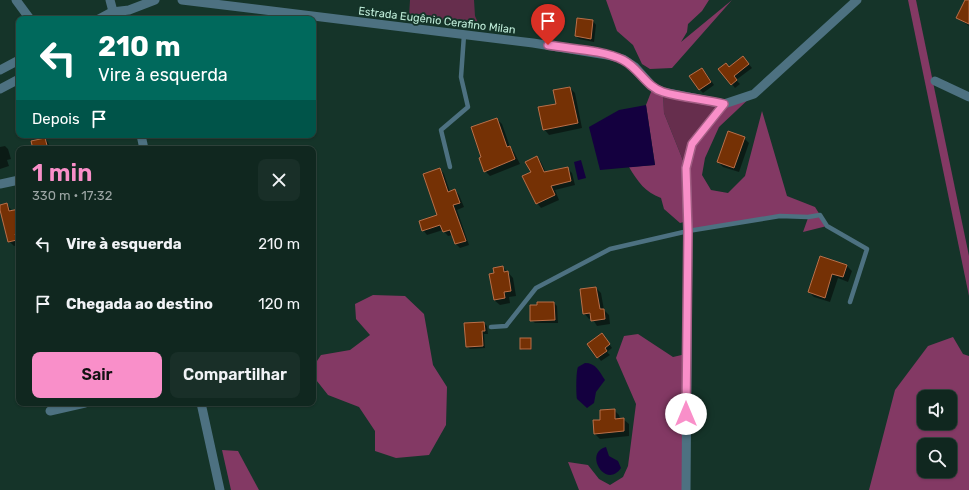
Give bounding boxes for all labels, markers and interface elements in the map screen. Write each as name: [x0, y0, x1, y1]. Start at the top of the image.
street label: Estrada Eugênio Cerafino Milan: [358, 4, 516, 37]
pin: [531, 4, 565, 45]
icon: arrive: [537, 10, 559, 32]
text: 210 m: [98, 30, 181, 63]
icon: left: [32, 32, 84, 84]
text: Vire à esquerda: [98, 64, 228, 86]
icon: arrive: [88, 108, 110, 130]
text: Depois: [32, 110, 80, 128]
text: 1 min: [32, 159, 92, 187]
button: close: [258, 159, 300, 201]
text: 330 m · 17:32: [32, 188, 112, 203]
icon: left: [32, 233, 54, 255]
text: Vire à esquerda: [66, 235, 182, 253]
text: 210 m: [258, 235, 300, 253]
icon: arrive: [32, 293, 54, 315]
text: Chegada ao destino: [66, 295, 213, 313]
text: 120 m: [258, 295, 300, 313]
button: Sair: [32, 352, 162, 398]
button: Compartilhar: [170, 352, 300, 398]
map controls: [917, 390, 957, 478]
button: sound: [917, 390, 957, 430]
position arrow: [665, 393, 707, 435]
button: search: [917, 438, 957, 478]

